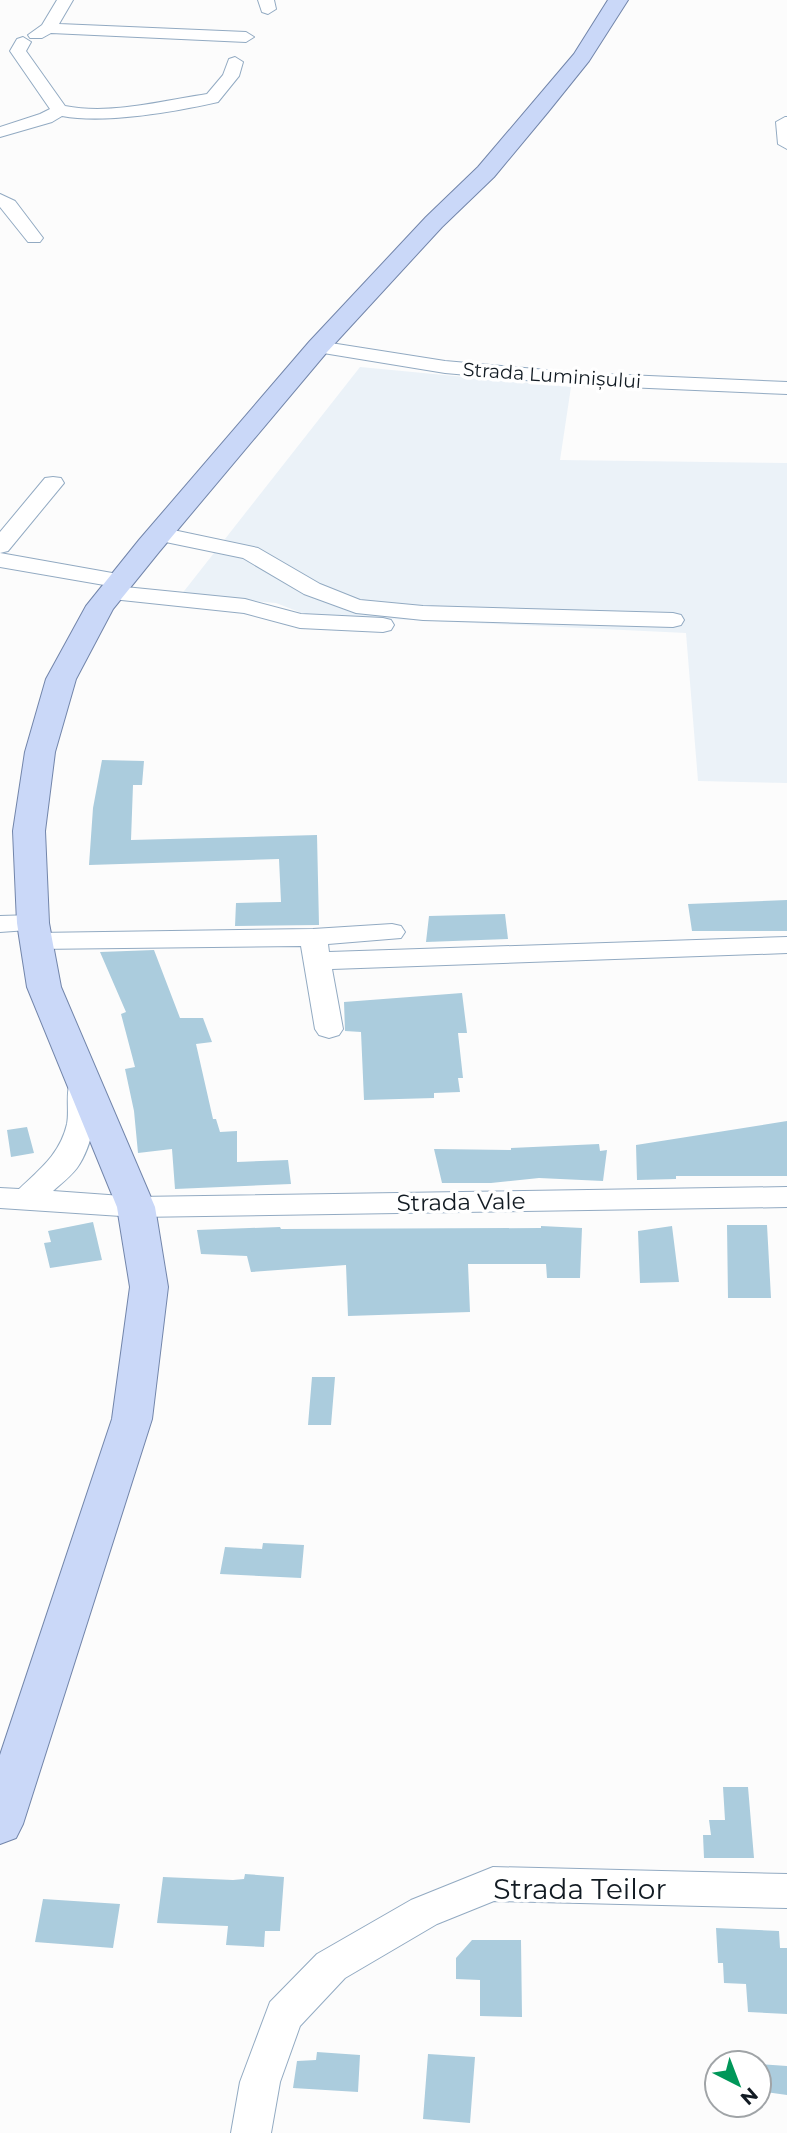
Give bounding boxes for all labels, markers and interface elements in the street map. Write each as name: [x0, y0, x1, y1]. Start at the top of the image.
street label: Strada Luminișului: [462, 358, 642, 394]
street label: Strada Vale: [396, 1187, 526, 1217]
street label: Strada Teilor: [493, 1872, 667, 1906]
north arrow: [703, 2049, 773, 2119]
text: N: [736, 2083, 762, 2110]

